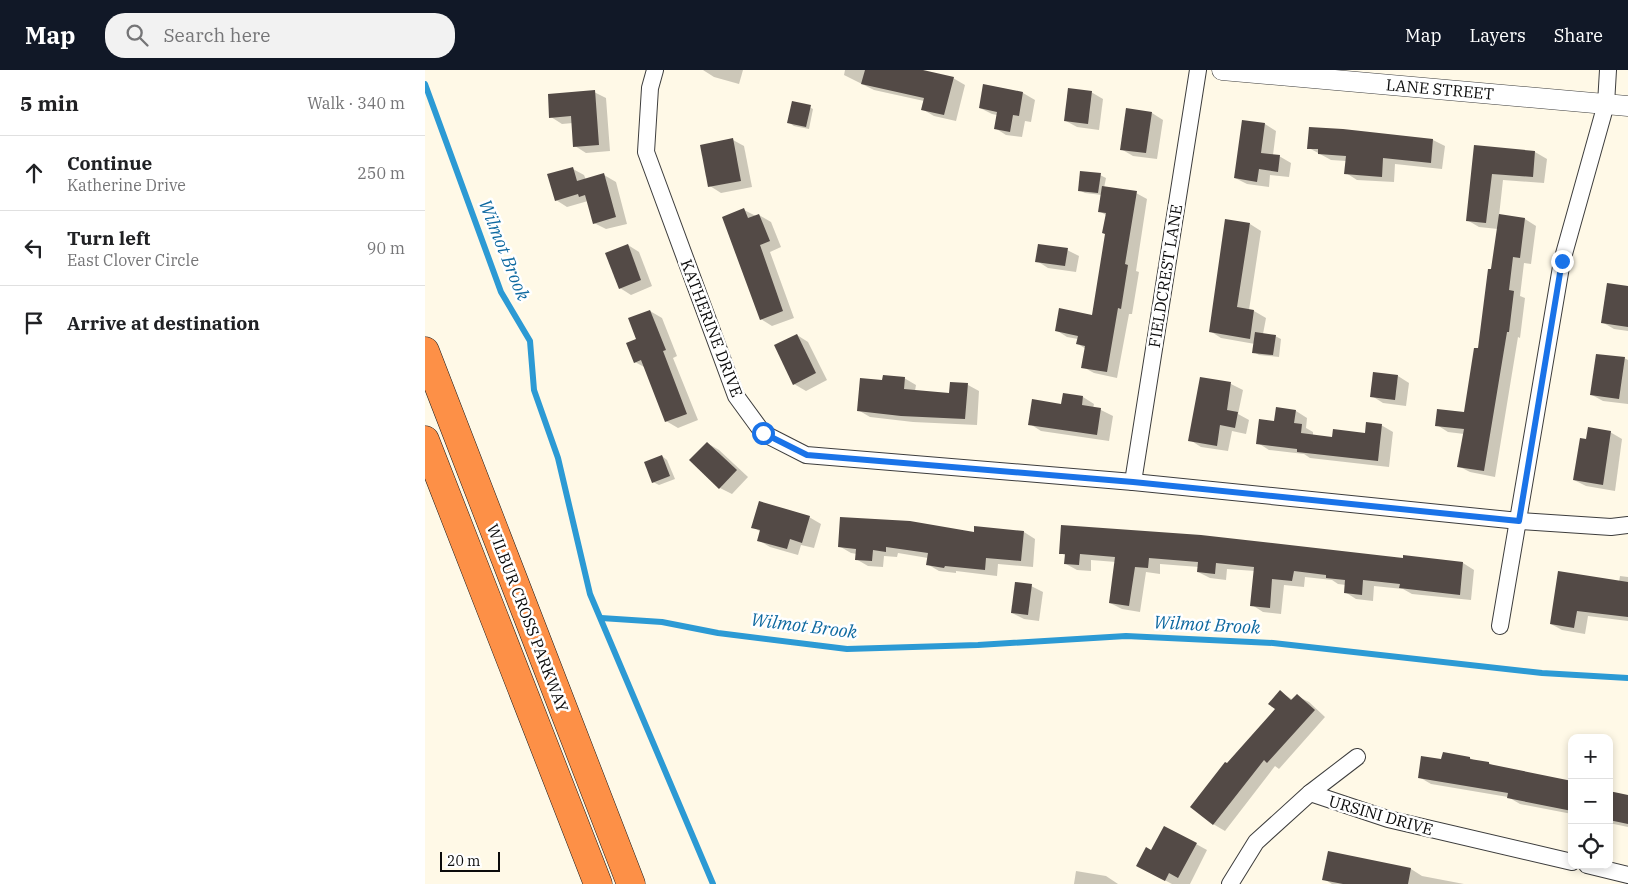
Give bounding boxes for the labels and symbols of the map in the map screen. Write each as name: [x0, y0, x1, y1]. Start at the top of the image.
street label: LANE STREET: [1385, 74, 1495, 104]
water label: Wilmot Brook: [474, 196, 535, 304]
street label: FIELDCREST LANE: [1144, 203, 1186, 349]
route end: [1551, 250, 1574, 273]
street label: KATHERINE DRIVE: [677, 256, 747, 400]
route start: [752, 422, 775, 445]
street label: WILBUR CROSS PARKWAY: [483, 521, 573, 715]
water label: Wilmot Brook: [750, 608, 859, 643]
water label: Wilmot Brook: [1153, 610, 1261, 639]
street label: URSINI DRIVE: [1327, 791, 1435, 839]
scale bar: [440, 849, 500, 872]

